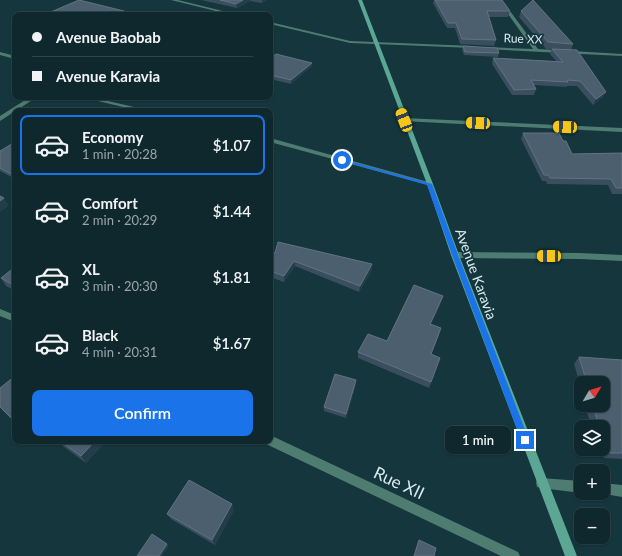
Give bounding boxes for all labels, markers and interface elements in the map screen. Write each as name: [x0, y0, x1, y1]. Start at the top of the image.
text: Avenue Baobab: [56, 28, 161, 46]
street label: Rue XX: [503, 30, 543, 47]
text: Avenue Karavia: [56, 67, 160, 85]
car: [394, 107, 414, 133]
car: [466, 116, 490, 130]
car: [553, 120, 577, 134]
icon: car: [34, 127, 70, 163]
text: Economy: [82, 128, 143, 146]
text: $1.07: [213, 136, 251, 154]
text: 1 min · 20:28: [82, 146, 157, 162]
route start: [333, 151, 351, 169]
icon: car: [34, 193, 70, 229]
text: Comfort: [82, 194, 138, 212]
text: $1.44: [213, 202, 251, 220]
text: 2 min · 20:29: [82, 212, 157, 228]
street label: Avenue Karavia: [452, 226, 501, 322]
car: [537, 250, 561, 262]
icon: car: [34, 259, 70, 295]
text: XL: [82, 260, 100, 278]
text: $1.81: [213, 268, 251, 286]
text: 3 min · 20:30: [82, 278, 157, 294]
icon: car: [34, 325, 70, 361]
text: Black: [82, 326, 118, 344]
text: $1.67: [213, 334, 251, 352]
text: 4 min · 20:31: [82, 344, 157, 360]
north arrow: [574, 376, 610, 412]
map controls: [574, 376, 610, 544]
button: Confirm: [32, 390, 253, 436]
button: layers: [574, 420, 610, 456]
callout: 1 min: [445, 426, 511, 454]
route end: [516, 431, 534, 449]
text: 1 min: [462, 432, 494, 448]
street label: Rue XII: [370, 462, 428, 503]
button: +: [574, 464, 610, 500]
button: −: [574, 508, 610, 544]

